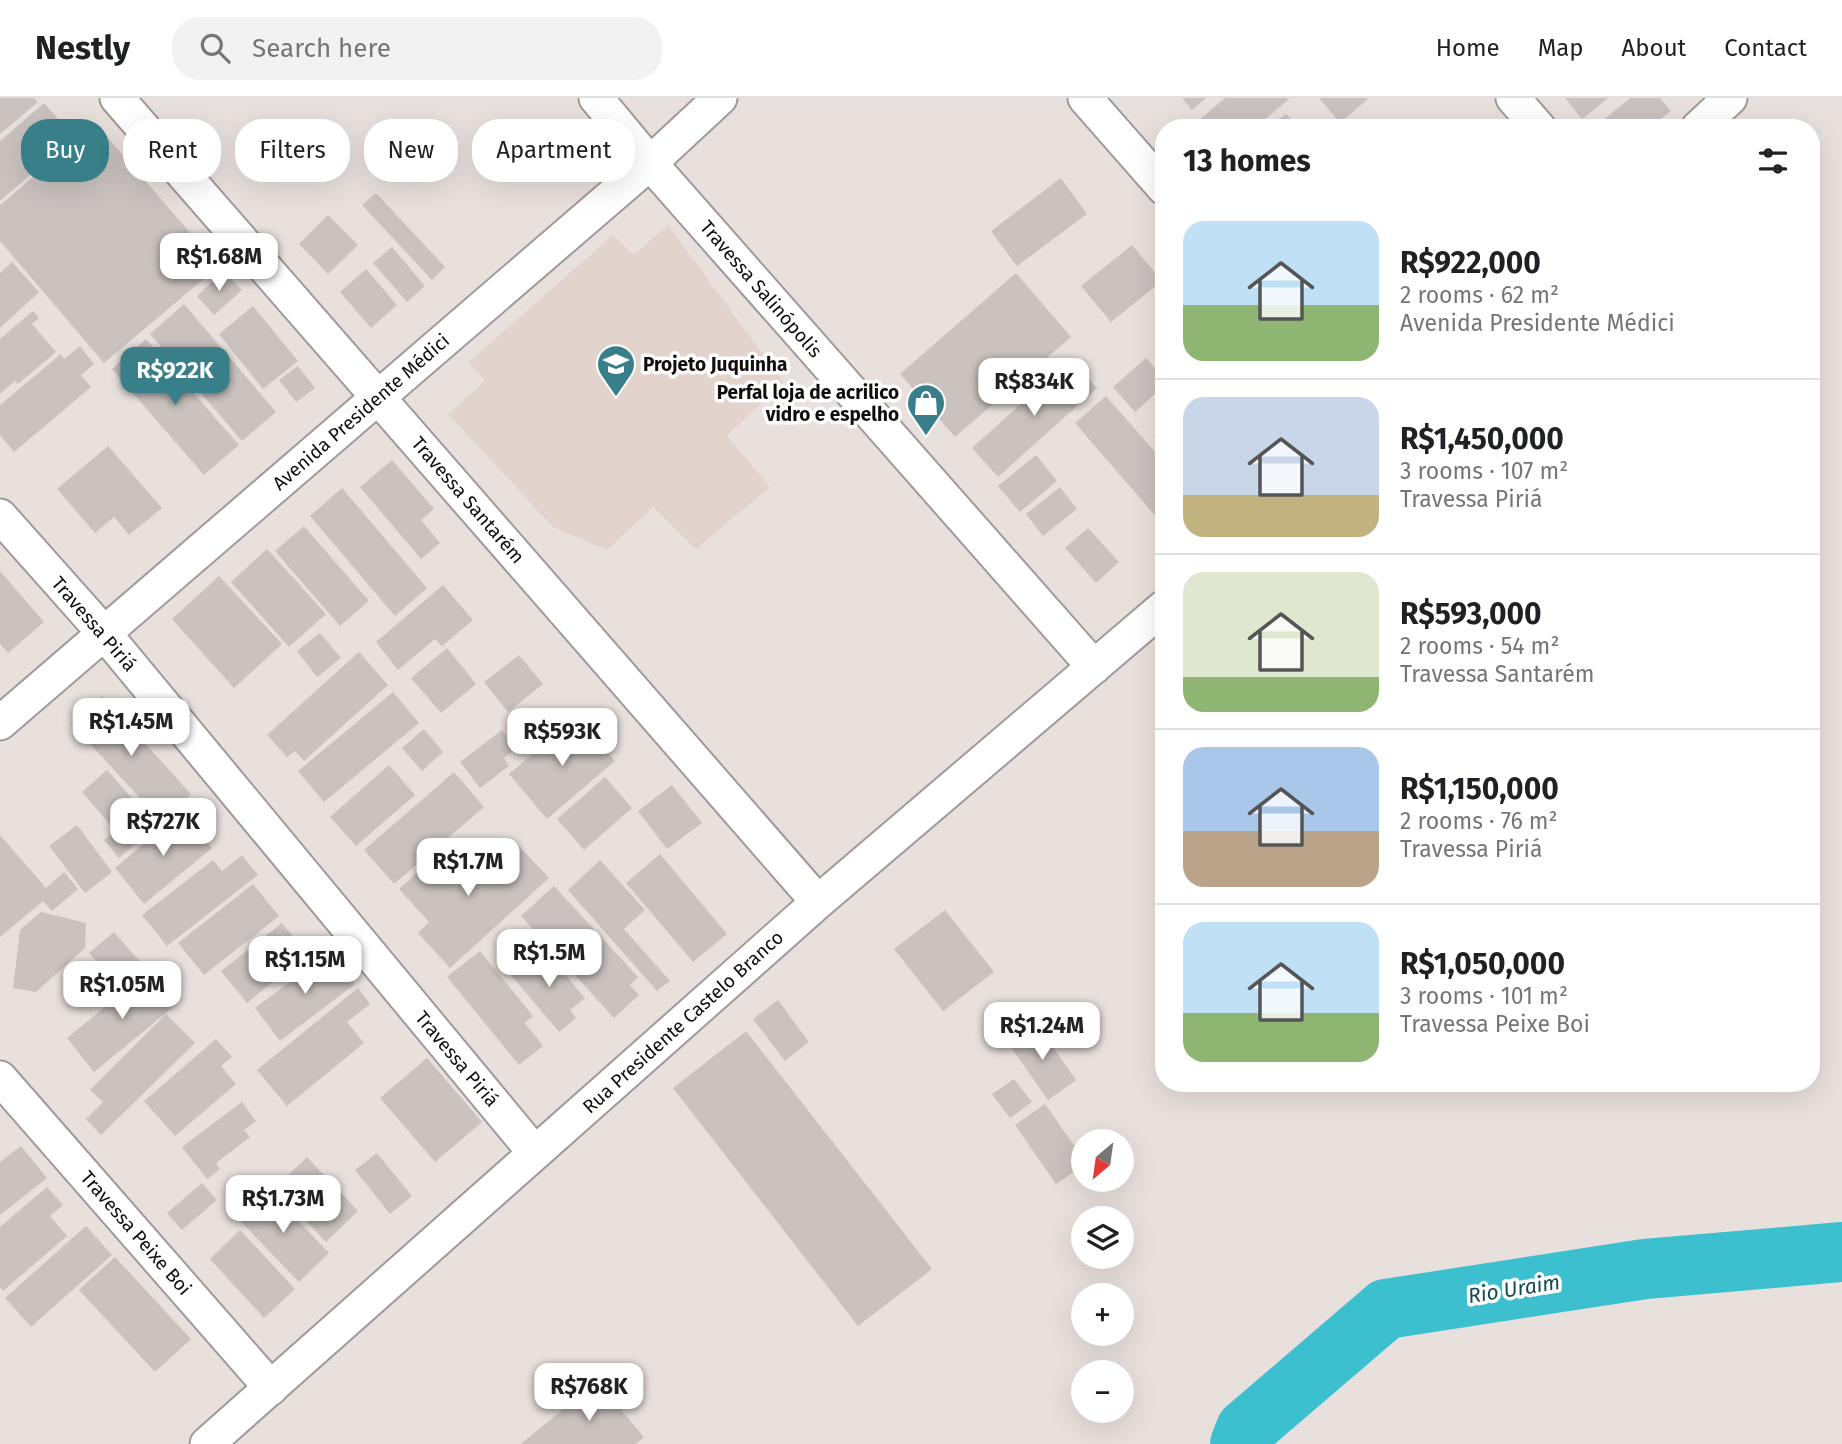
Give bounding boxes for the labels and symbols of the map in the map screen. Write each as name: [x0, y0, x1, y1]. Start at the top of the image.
street label: Travessa Salinópolis: [695, 216, 827, 362]
pin: R$1.68M: [154, 234, 284, 293]
street label: Avenida Presidente Médici: [268, 329, 454, 495]
school or university icon: Projeto Juquinha: [595, 343, 637, 398]
pin: R$922K: [118, 348, 232, 407]
place label: Projeto Juquinha: [643, 353, 787, 376]
pin: R$834K: [977, 358, 1091, 418]
place label: Perfal loja de acrilico vidro e espelho: [717, 381, 899, 426]
shop icon: Perfal loja de acrilico vidro e espelho: [905, 382, 947, 437]
street label: Travessa Santarém: [407, 432, 529, 568]
street label: Travessa Piriá: [47, 572, 141, 676]
pin: R$1.45M: [66, 698, 196, 758]
pin: R$593K: [505, 708, 619, 768]
pin: R$727K: [106, 798, 220, 858]
pin: R$1.7M: [411, 838, 525, 898]
street label: Rua Presidente Castelo Branco: [578, 926, 788, 1118]
pin: R$1.5M: [492, 930, 606, 989]
pin: R$1.15M: [240, 936, 370, 996]
pin: R$1.05M: [57, 962, 187, 1021]
pin: R$1.24M: [977, 1002, 1107, 1062]
street label: Travessa Piriá: [410, 1007, 504, 1111]
north arrow: [1071, 1129, 1134, 1192]
street label: Travessa Peixe Boi: [76, 1166, 196, 1300]
pin: R$1.73M: [218, 1176, 348, 1235]
water label: Rio Uraim: [1466, 1269, 1562, 1309]
pin: R$768K: [532, 1364, 646, 1423]

